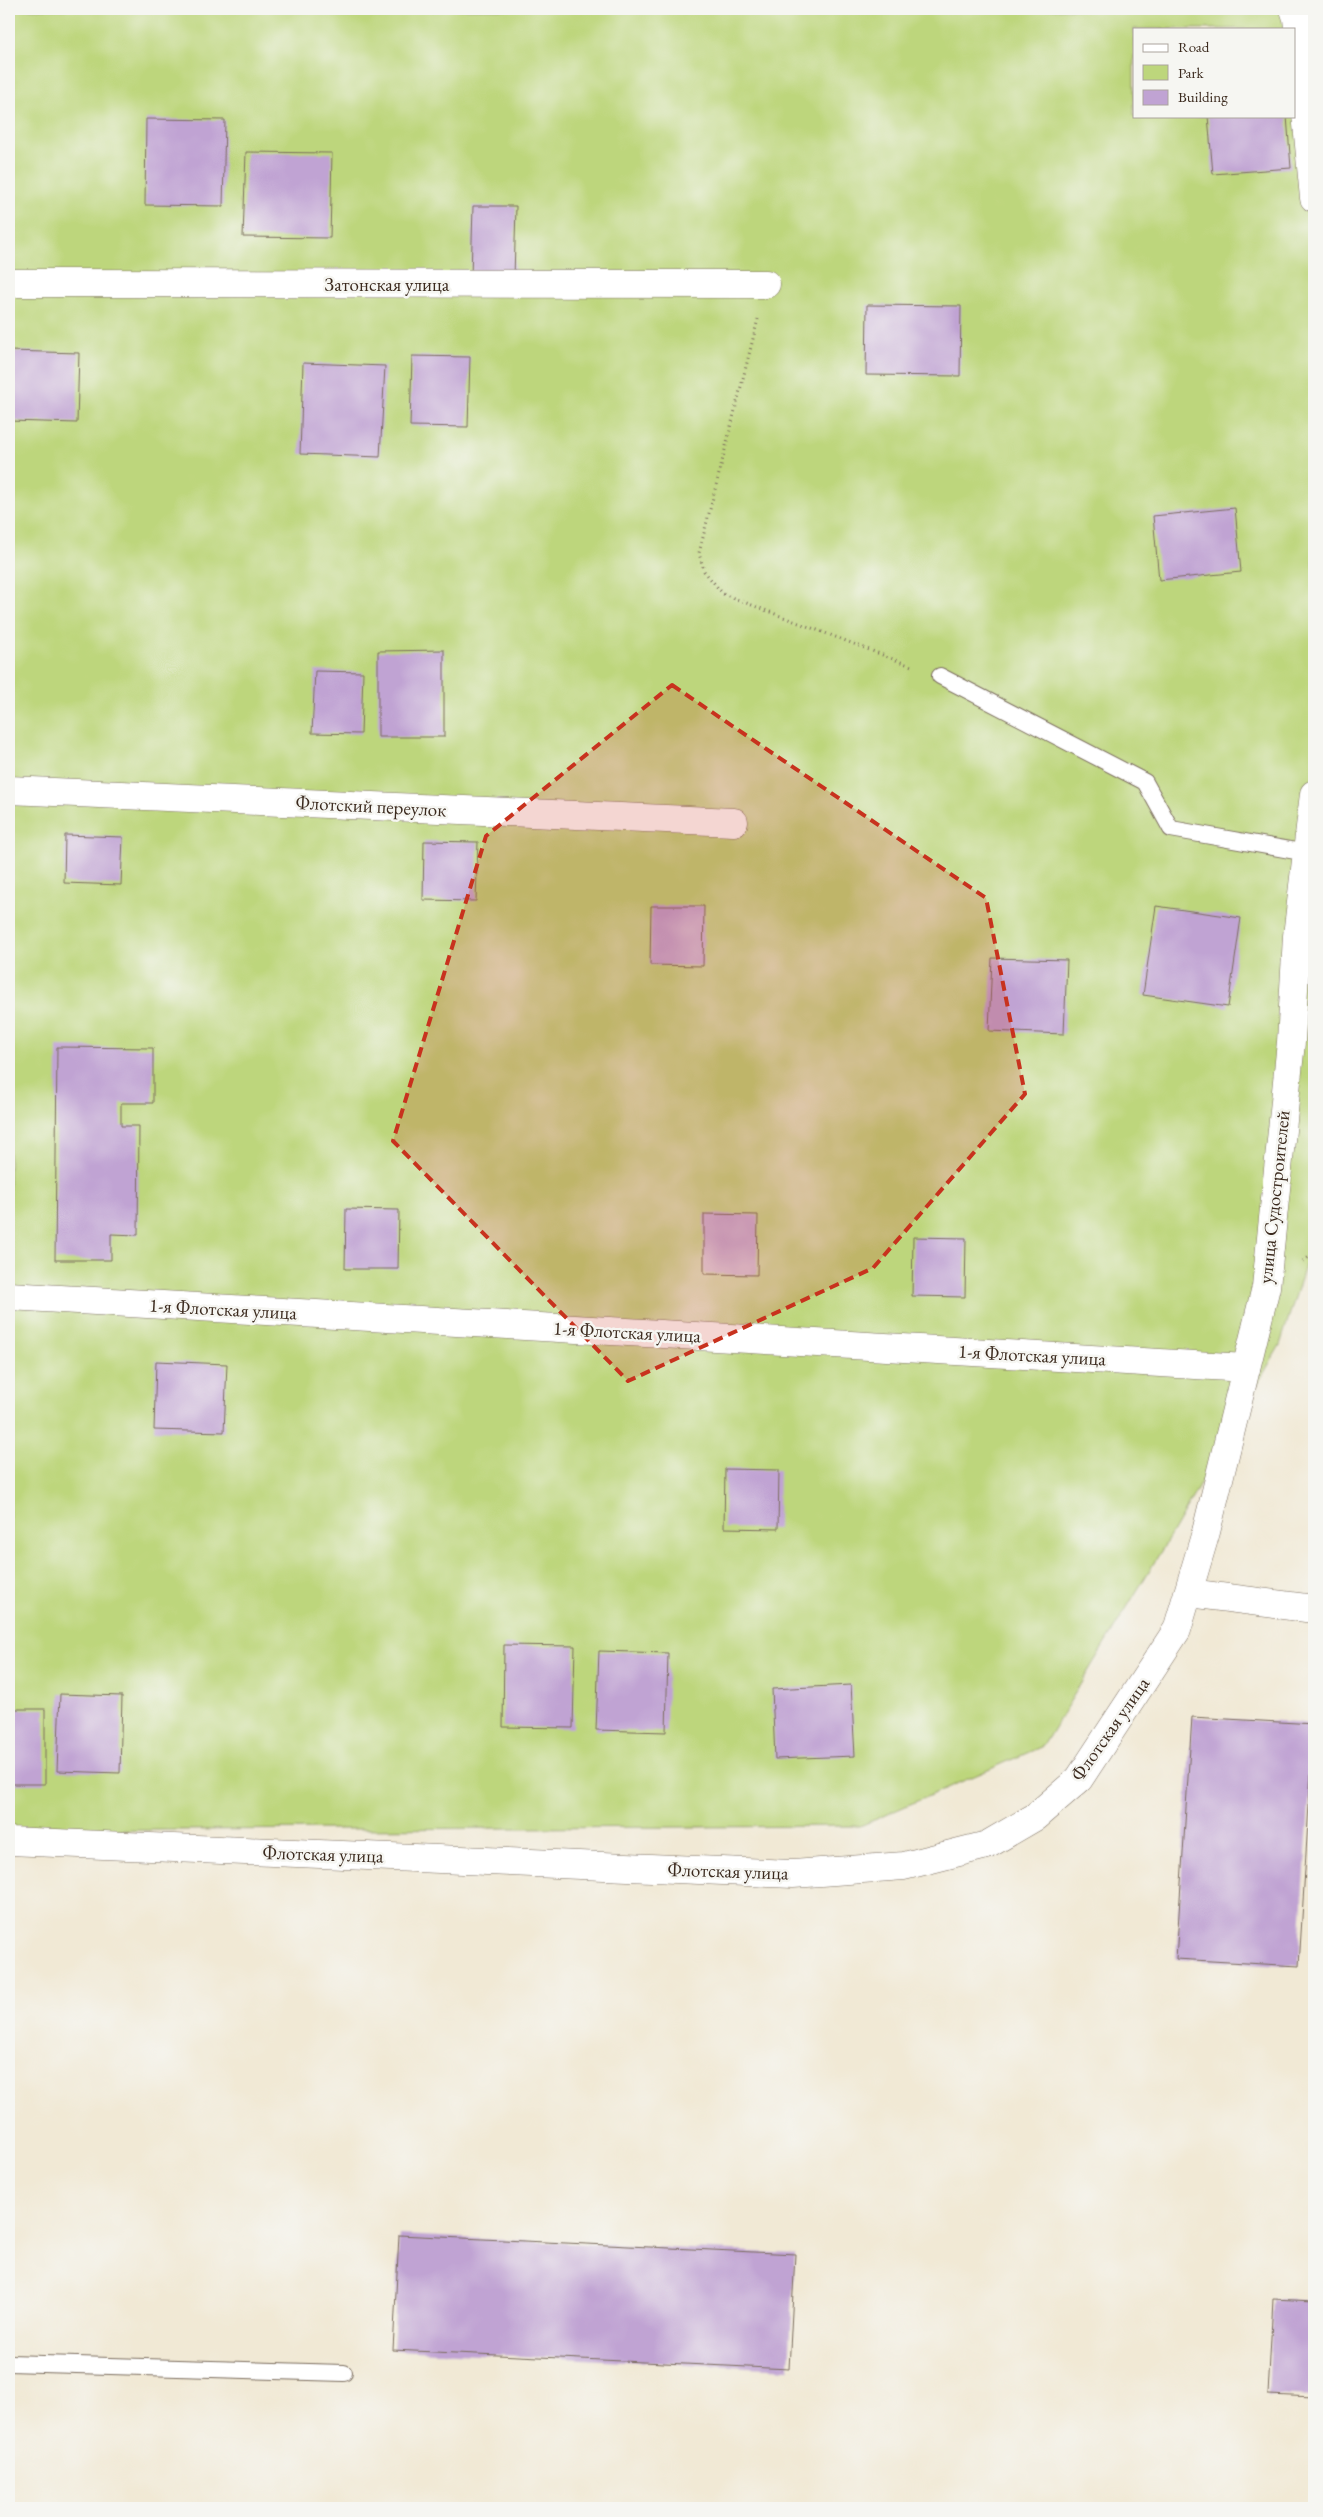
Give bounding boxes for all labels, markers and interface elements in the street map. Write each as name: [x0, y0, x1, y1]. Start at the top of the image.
legend: [1133, 28, 1296, 118]
text: Road: [1178, 37, 1210, 56]
text: Park: [1178, 63, 1205, 82]
text: Building: [1178, 87, 1228, 106]
street label: Затонская улица: [325, 272, 450, 297]
street label: Флотский переулок: [295, 790, 447, 822]
street label: улица Судостроителей: [1252, 1109, 1296, 1285]
street label: 1-я Флотская улица: [148, 1293, 298, 1325]
street label: 1-я Флотская улица: [552, 1316, 702, 1348]
street label: 1-я Флотская улица: [957, 1339, 1107, 1371]
street label: Флотская улица: [1065, 1672, 1155, 1786]
street label: Флотская улица: [262, 1839, 384, 1869]
street label: Флотская улица: [667, 1856, 789, 1886]

